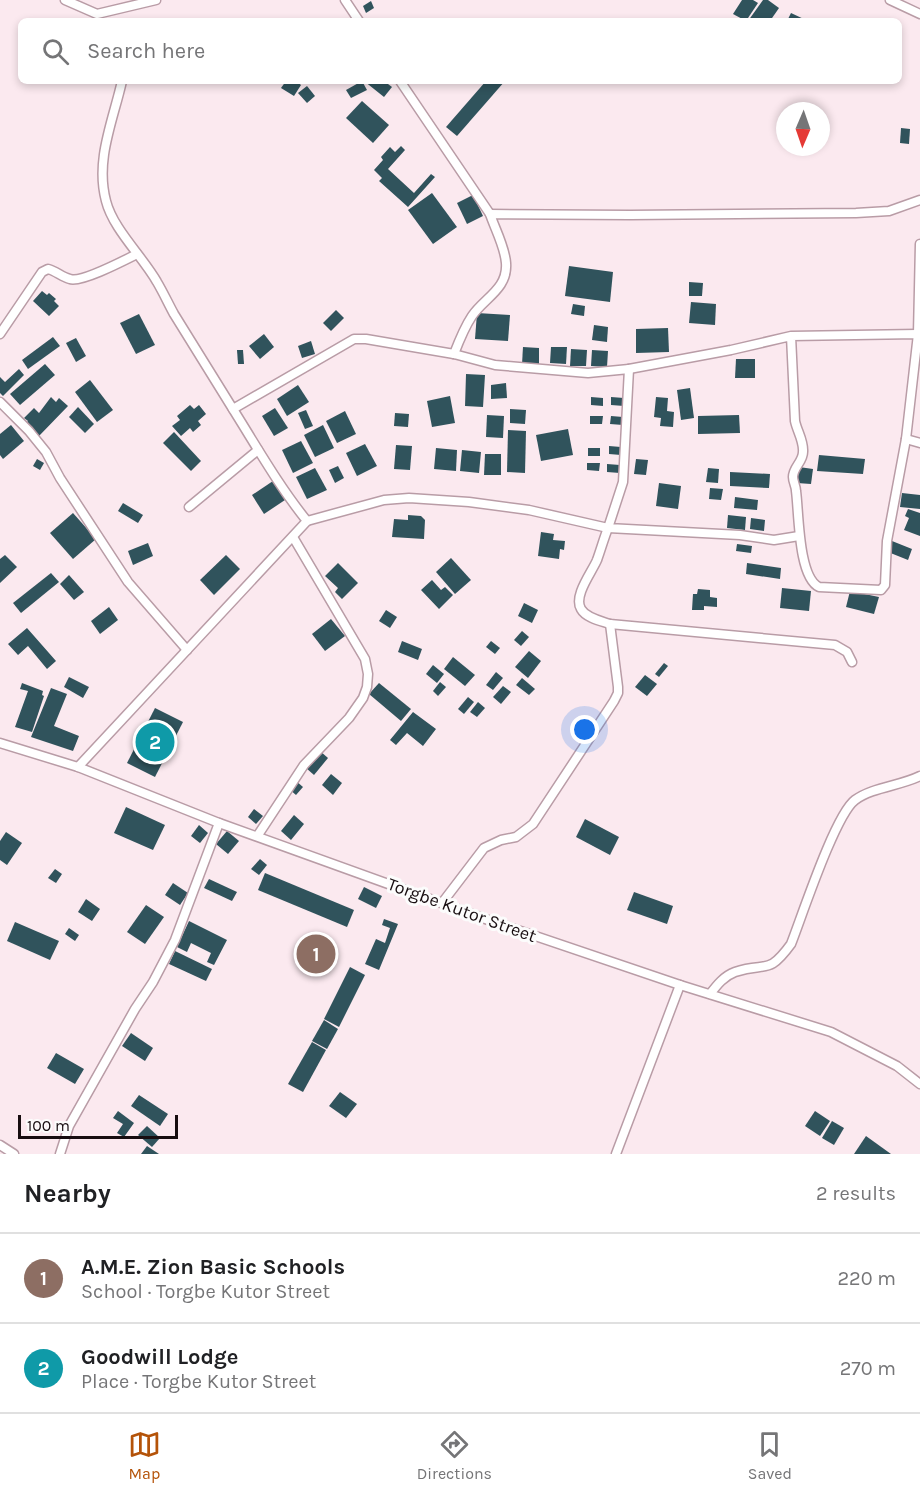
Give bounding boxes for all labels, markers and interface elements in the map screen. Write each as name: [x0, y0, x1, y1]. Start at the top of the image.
search box: [18, 18, 902, 84]
icon: search: [39, 35, 72, 68]
text: Search here: [87, 38, 205, 64]
north arrow: [776, 102, 830, 156]
your location: [570, 715, 599, 744]
pin: 2: [136, 720, 174, 764]
street label: Torgbe Kutor Street: [385, 873, 540, 947]
pin: 1: [296, 932, 336, 976]
scale bar: [18, 1112, 178, 1140]
text: 100 m: [27, 1116, 70, 1135]
text: Nearby: [24, 1178, 111, 1209]
text: 2 results: [816, 1182, 896, 1205]
text: A.M.E. Zion Basic Schools: [81, 1254, 345, 1280]
text: 1: [40, 1267, 47, 1290]
text: 220 m: [837, 1267, 896, 1290]
text: School · Torgbe Kutor Street: [81, 1280, 330, 1303]
text: Goodwill Lodge: [81, 1344, 238, 1370]
text: 2: [37, 1357, 50, 1380]
text: 270 m: [840, 1357, 896, 1380]
text: Place · Torgbe Kutor Street: [81, 1370, 316, 1393]
tab: Map: [128, 1428, 161, 1483]
tab: Directions: [417, 1428, 492, 1483]
tab: Saved: [748, 1428, 792, 1483]

